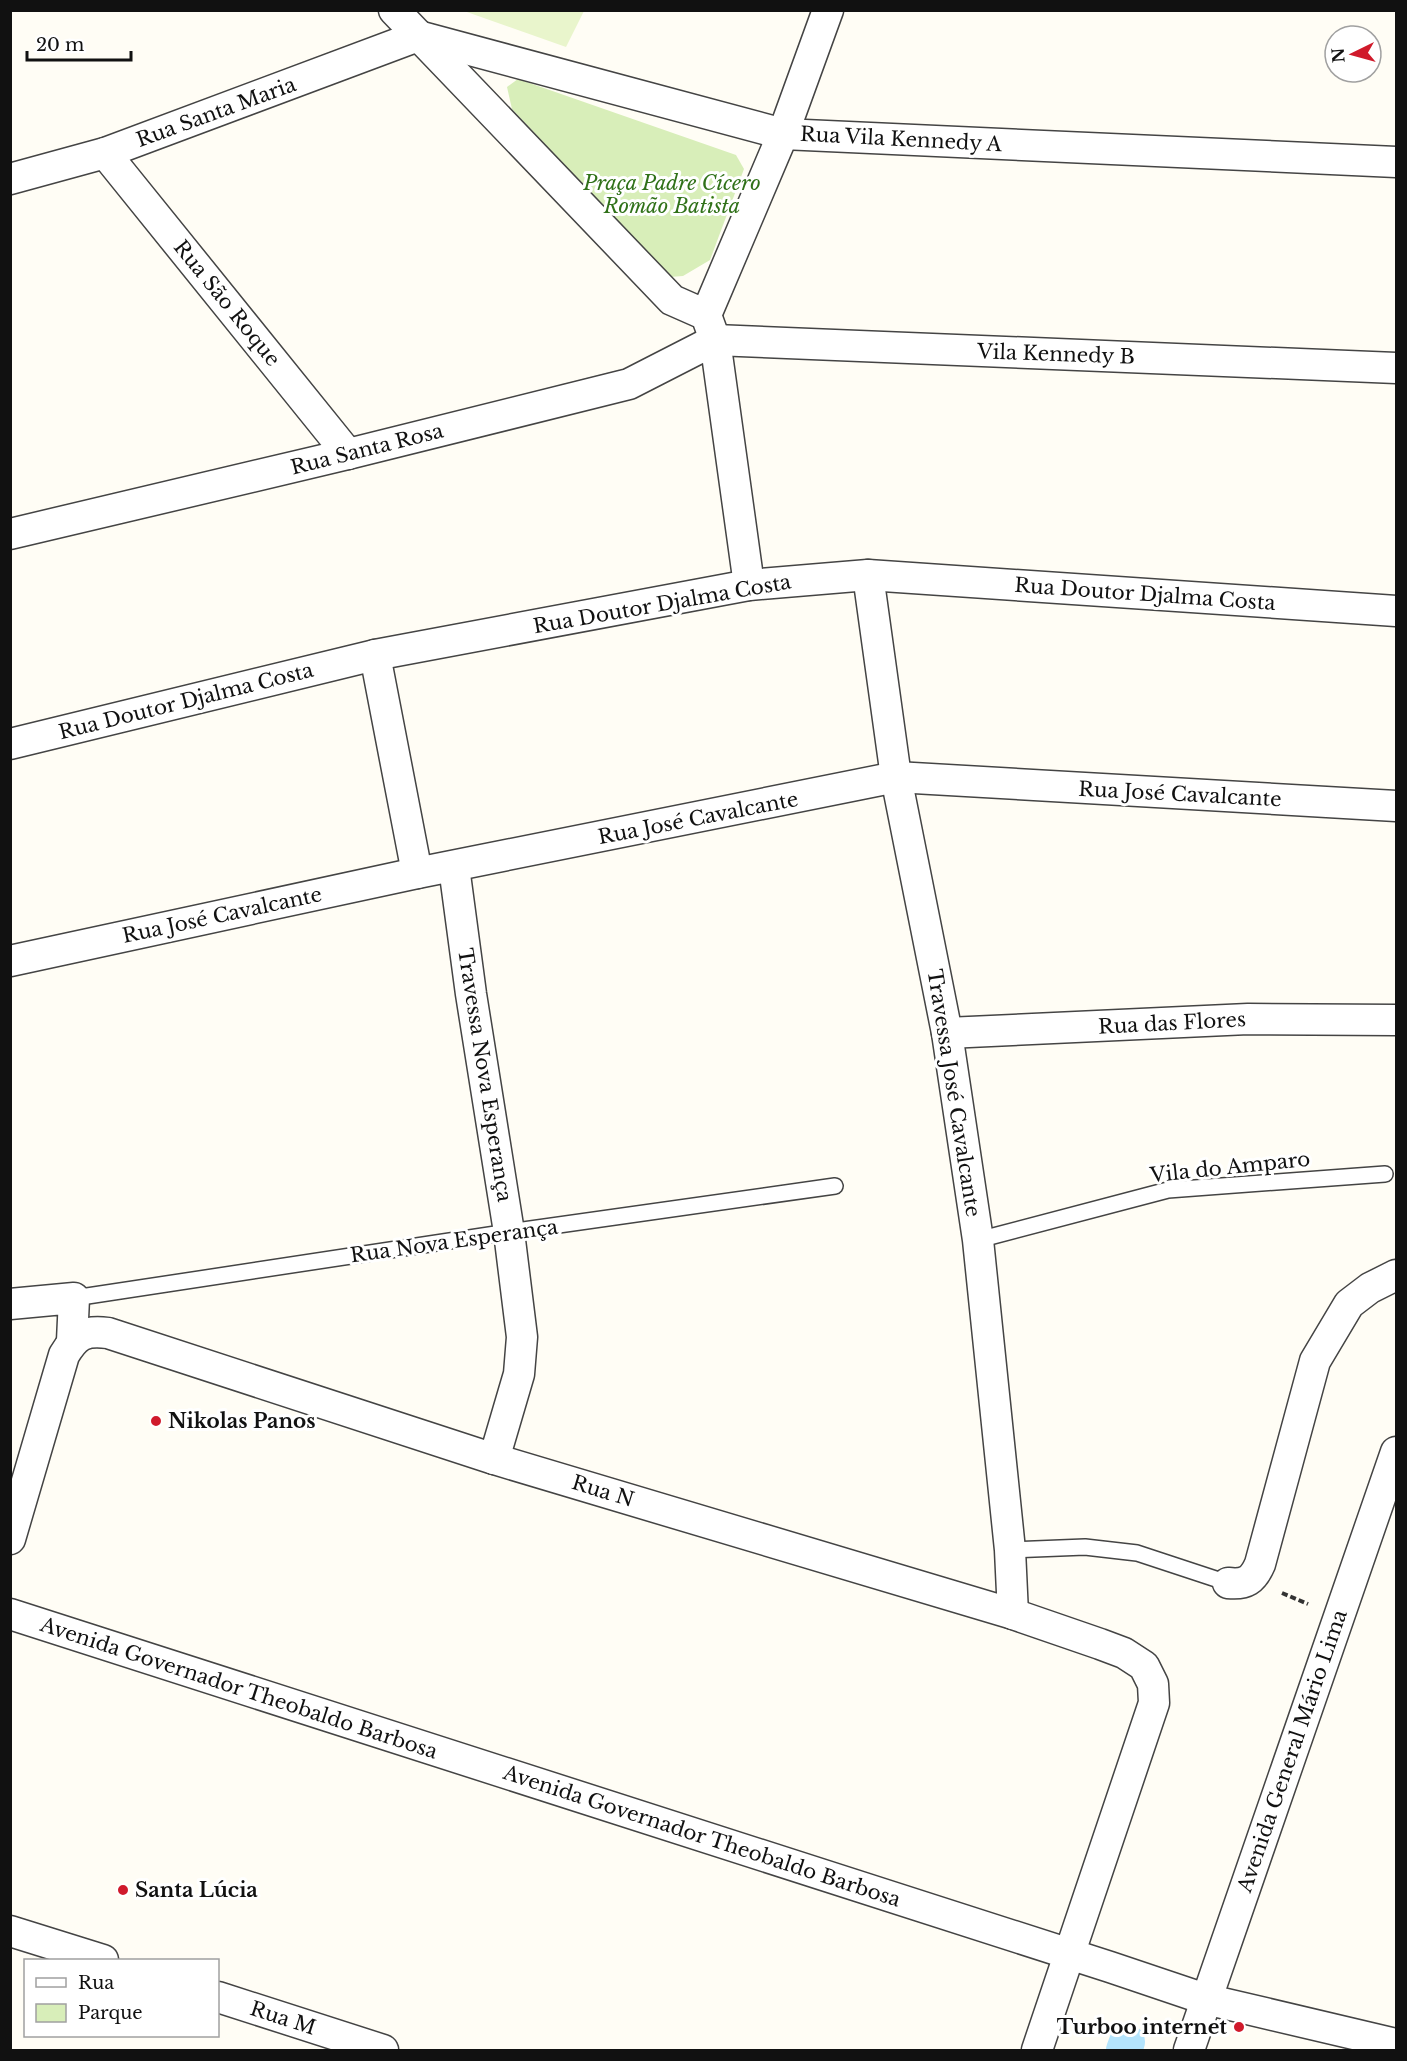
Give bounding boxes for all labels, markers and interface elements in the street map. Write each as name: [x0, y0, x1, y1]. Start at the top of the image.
scale bar: [27, 24, 130, 62]
north arrow: [1323, 24, 1383, 84]
text: 20 m: [36, 34, 84, 56]
text: N: [1327, 47, 1349, 64]
street label: Rua Santa Maria: [133, 72, 300, 152]
street label: Rua Vila Kennedy A: [800, 122, 1003, 156]
park label: Praça Padre Cícero Romão Batista: [582, 171, 761, 218]
street label: Rua São Roque: [169, 235, 285, 371]
street label: Vila Kennedy B: [976, 339, 1135, 369]
street label: Rua Santa Rosa: [288, 418, 447, 480]
street label: Rua Doutor Djalma Costa: [531, 569, 794, 639]
street label: Rua Doutor Djalma Costa: [1014, 573, 1277, 615]
street label: Rua Doutor Djalma Costa: [56, 657, 317, 744]
street label: Rua José Cavalcante: [1078, 777, 1282, 811]
street label: Rua José Cavalcante: [596, 787, 800, 849]
street label: Rua José Cavalcante: [120, 882, 324, 948]
street label: Travessa Nova Esperança: [453, 947, 517, 1204]
street label: Travessa José Cavalcante: [923, 967, 985, 1219]
street label: Rua das Flores: [1097, 1007, 1247, 1039]
street label: Vila do Amparo: [1148, 1147, 1311, 1187]
street label: Rua Nova Esperança: [349, 1214, 560, 1267]
place label: Nikolas Panos: [168, 1409, 316, 1433]
marker: Nikolas Panos: [149, 1414, 163, 1428]
street label: Rua N: [569, 1470, 637, 1512]
street label: Avenida General Mário Lima: [1232, 1606, 1352, 1896]
street label: Avenida Governador Theobaldo Barbosa: [36, 1612, 442, 1764]
street label: Avenida Governador Theobaldo Barbosa: [499, 1760, 905, 1912]
place label: Santa Lúcia: [135, 1878, 258, 1902]
marker: Santa Lúcia: [116, 1883, 130, 1897]
legend: [24, 1959, 219, 2037]
text: Rua: [78, 1972, 114, 1994]
street label: Rua M: [247, 1996, 319, 2040]
text: Parque: [78, 2002, 143, 2024]
place label: Turboo internet: [1057, 2015, 1227, 2039]
marker: Turboo internet: [1232, 2020, 1246, 2034]

